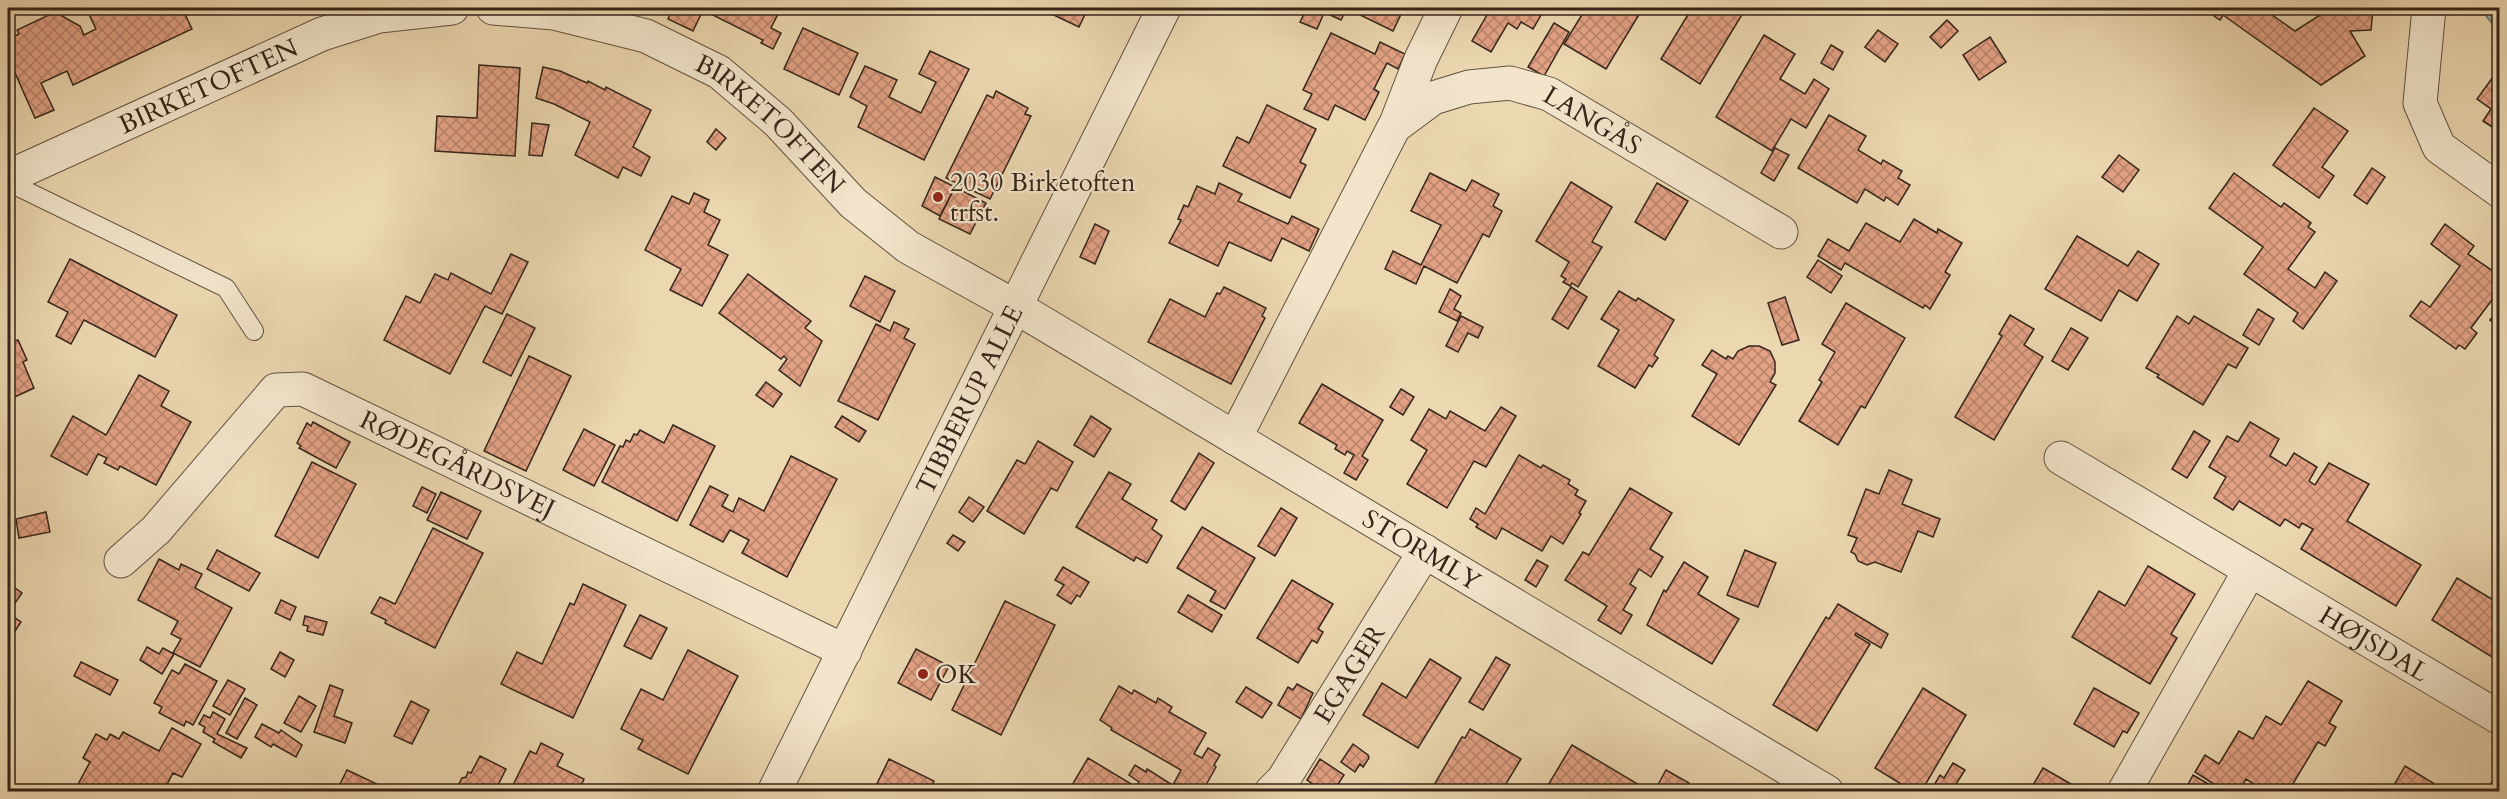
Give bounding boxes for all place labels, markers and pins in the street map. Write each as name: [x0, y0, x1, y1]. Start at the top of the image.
place label: 2030 Birketoften trfst.: [950, 165, 1136, 230]
marker: 2030 Birketoften trfst.: [931, 190, 945, 204]
place label: OK: [935, 657, 977, 692]
marker: OK: [916, 667, 930, 681]

